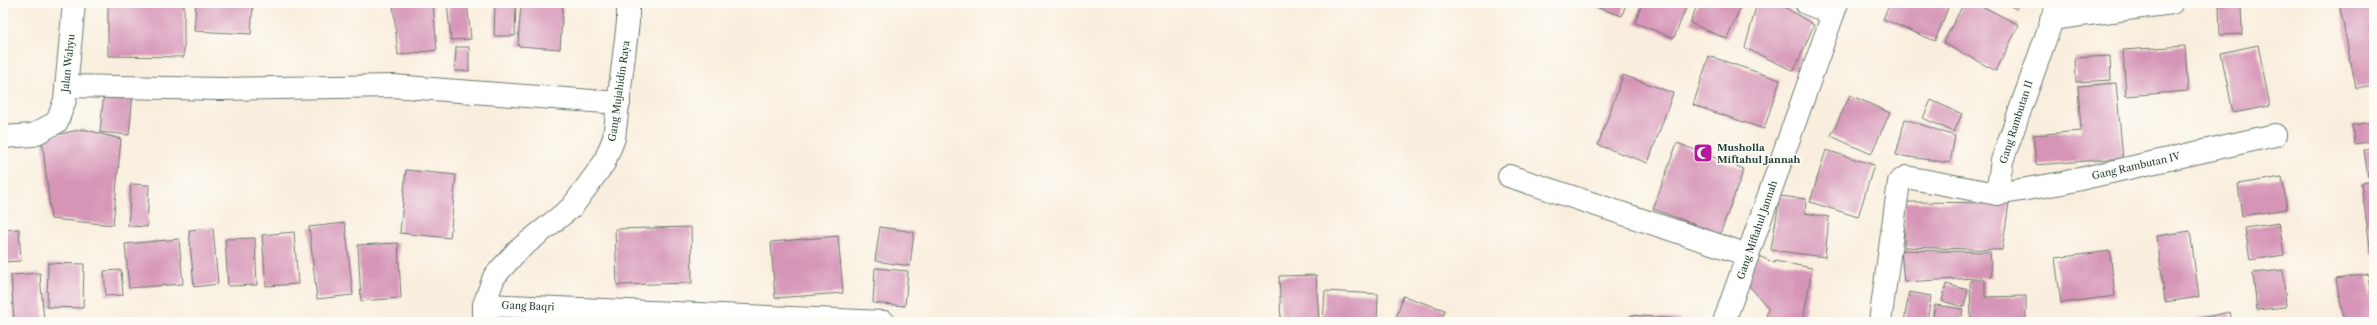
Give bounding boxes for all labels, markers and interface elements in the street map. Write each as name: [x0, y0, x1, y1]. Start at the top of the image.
street label: Jalan Wahyu: [58, 33, 78, 95]
street label: Gang Mujahidin Raya: [605, 39, 633, 142]
street label: Gang Rambutan II: [1996, 78, 2036, 165]
place label: Musholla Miftahul Jannah: [1717, 141, 1801, 166]
mosque icon: Musholla Miftahul Jannah: [1692, 142, 1714, 164]
street label: Gang Rambutan IV: [2091, 149, 2182, 182]
street label: Gang Miftahul Jannah: [1734, 178, 1780, 281]
street label: Gang Baqri: [501, 299, 555, 313]

